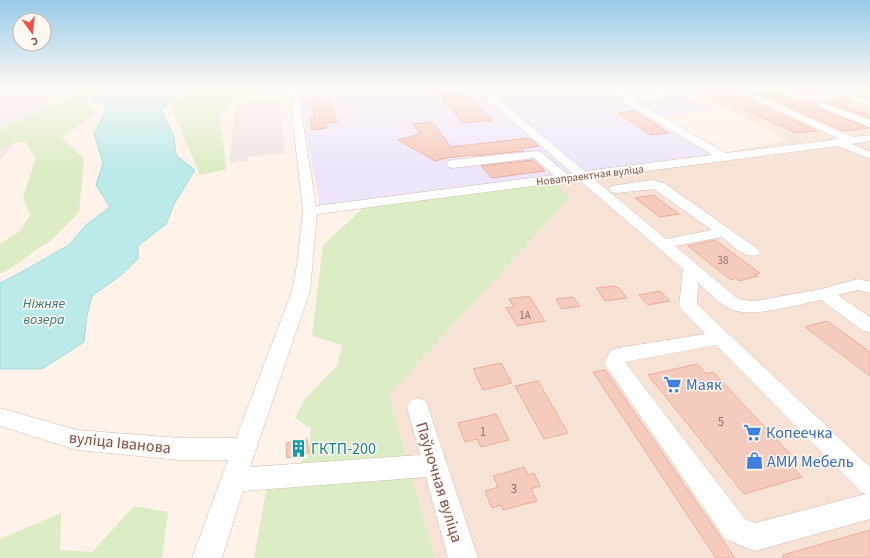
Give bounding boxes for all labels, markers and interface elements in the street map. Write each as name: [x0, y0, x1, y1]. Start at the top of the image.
north arrow: [12, 12, 52, 52]
text: С: [29, 33, 39, 49]
street label: Новапраектная вуліца: [536, 161, 645, 190]
house number: 38: [718, 253, 729, 268]
water label: Ніжняе возера: [23, 294, 66, 330]
house number: 1А: [519, 308, 531, 323]
supermarket icon: Маяк: [663, 374, 683, 394]
place label: Маяк: [686, 374, 722, 396]
house number: 5: [718, 413, 724, 431]
street label: Паўночная вуліца: [410, 419, 468, 545]
supermarket icon: Копеечка: [743, 422, 763, 442]
place label: Копеечка: [766, 422, 833, 444]
house number: 1: [480, 423, 486, 441]
street label: вуліца Іванова: [68, 427, 172, 459]
building icon: ГКТП-200: [288, 438, 308, 458]
place label: ГКТП-200: [311, 438, 376, 460]
shop icon: АМИ Мебель: [744, 451, 764, 471]
place label: АМИ Мебель: [767, 451, 854, 473]
house number: 3: [511, 480, 517, 498]

